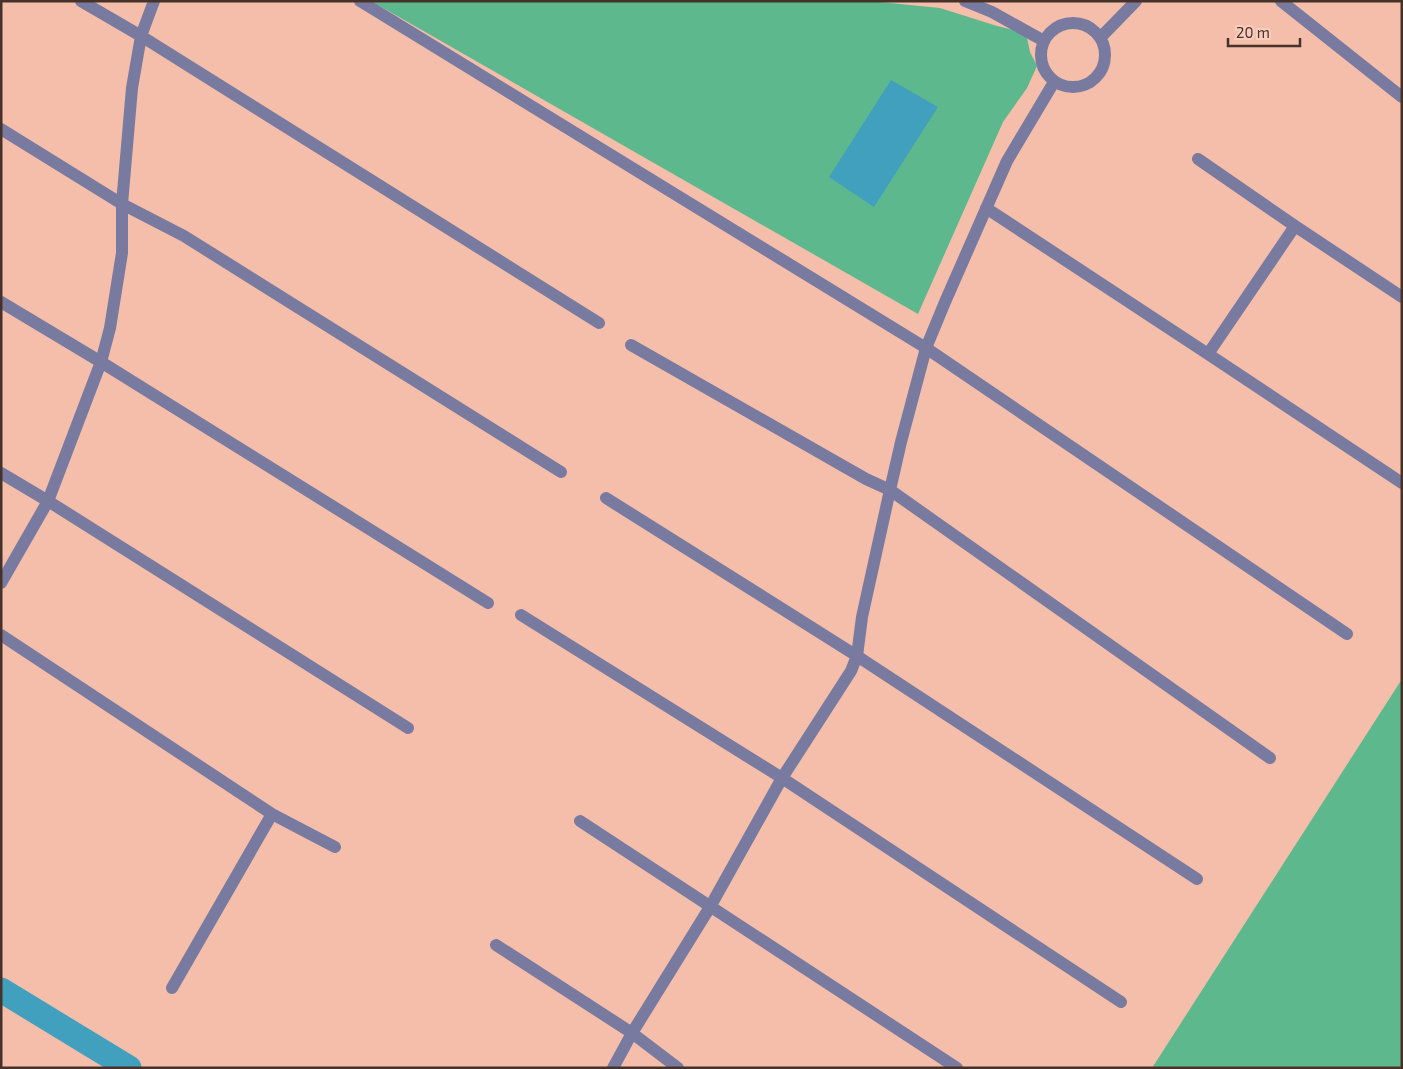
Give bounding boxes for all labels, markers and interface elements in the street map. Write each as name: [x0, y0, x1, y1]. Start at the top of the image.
scale bar: [1228, 15, 1300, 47]
text: 20 m: [1236, 23, 1270, 41]

